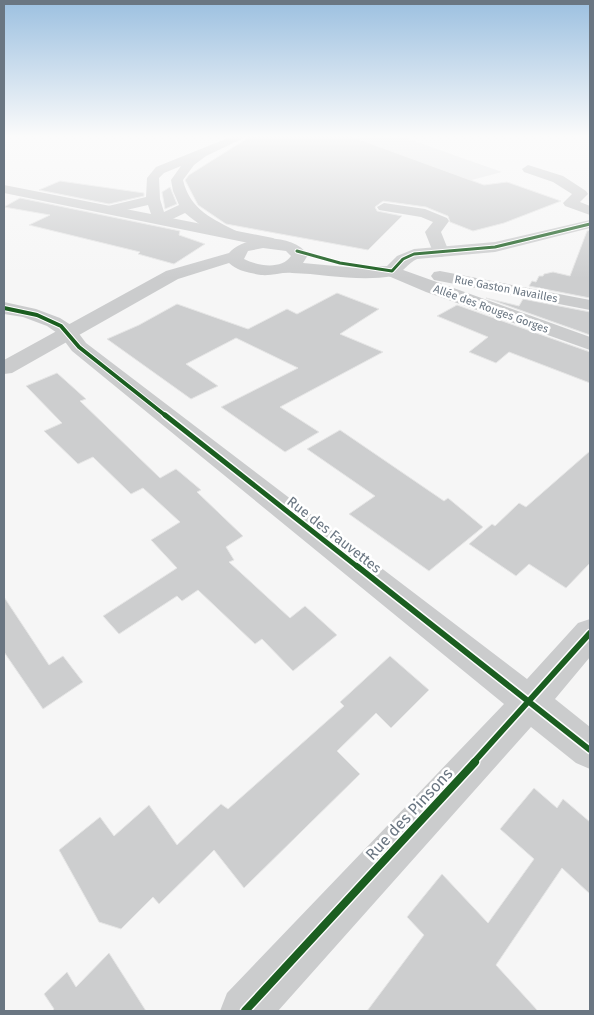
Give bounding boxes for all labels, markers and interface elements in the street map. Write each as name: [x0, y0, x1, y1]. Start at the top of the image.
street label: Rue Gaston Navailles: [453, 273, 559, 305]
street label: Allée des Rouges Gorges: [432, 282, 550, 336]
street label: Rue des Fauvettes: [284, 493, 385, 577]
street label: Rue des Pinsons: [362, 764, 456, 864]

